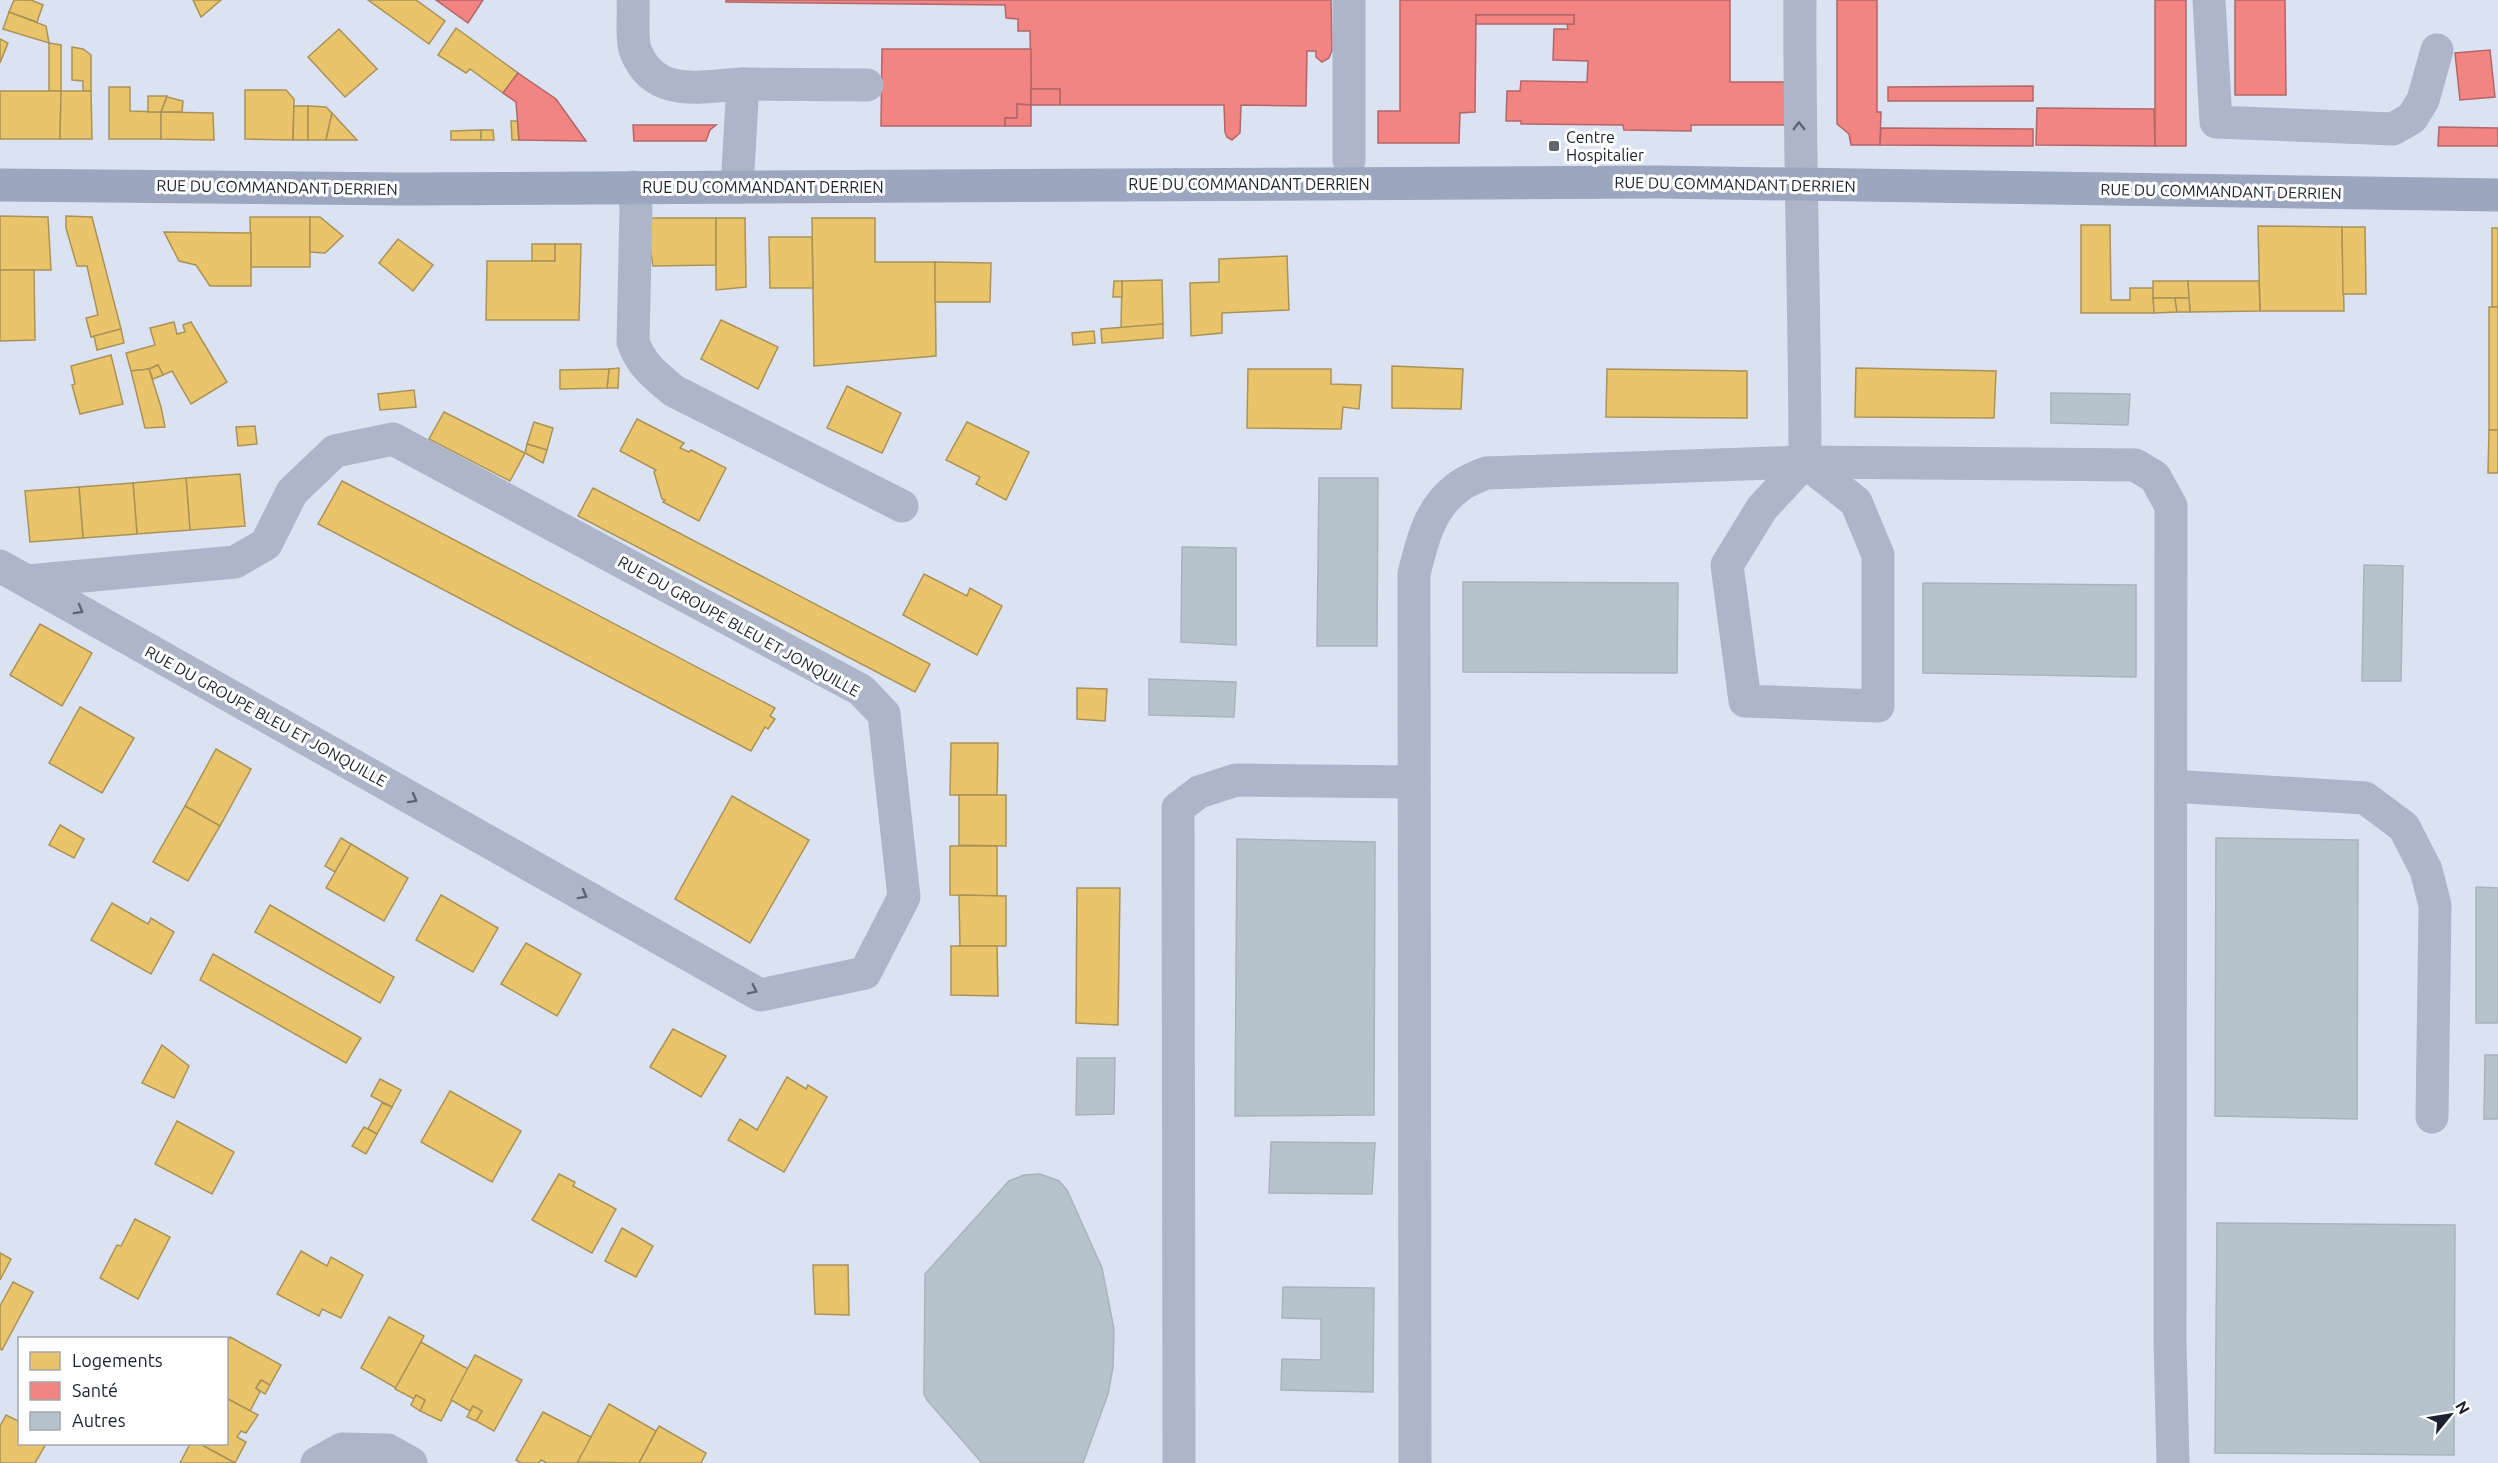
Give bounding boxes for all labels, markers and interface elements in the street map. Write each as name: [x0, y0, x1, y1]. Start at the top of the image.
one-way arrow: [1793, 121, 1805, 130]
place label: Centre Hospitalier: [1566, 128, 1644, 164]
marker: Centre Hospitalier: [1547, 139, 1561, 153]
street label: RUE DU COMMANDANT DERRIEN: [1614, 173, 1856, 195]
street label: RUE DU COMMANDANT DERRIEN: [1128, 175, 1370, 193]
street label: RUE DU COMMANDANT DERRIEN: [156, 176, 398, 198]
street label: RUE DU COMMANDANT DERRIEN: [642, 178, 884, 196]
street label: RUE DU COMMANDANT DERRIEN: [2100, 180, 2342, 202]
street label: RUE DU GROUPE BLEU ET JONQUILLE: [615, 552, 863, 700]
one-way arrow: [73, 603, 83, 614]
street label: RUE DU GROUPE BLEU ET JONQUILLE: [142, 642, 390, 790]
one-way arrow: [407, 792, 417, 803]
one-way arrow: [577, 888, 587, 899]
one-way arrow: [747, 983, 758, 995]
legend: [18, 1337, 228, 1445]
text: Logements: [72, 1350, 163, 1370]
text: Santé: [72, 1380, 118, 1400]
north arrow: [2420, 1385, 2480, 1445]
text: N: [2452, 1398, 2474, 1417]
text: Autres: [72, 1410, 126, 1430]

